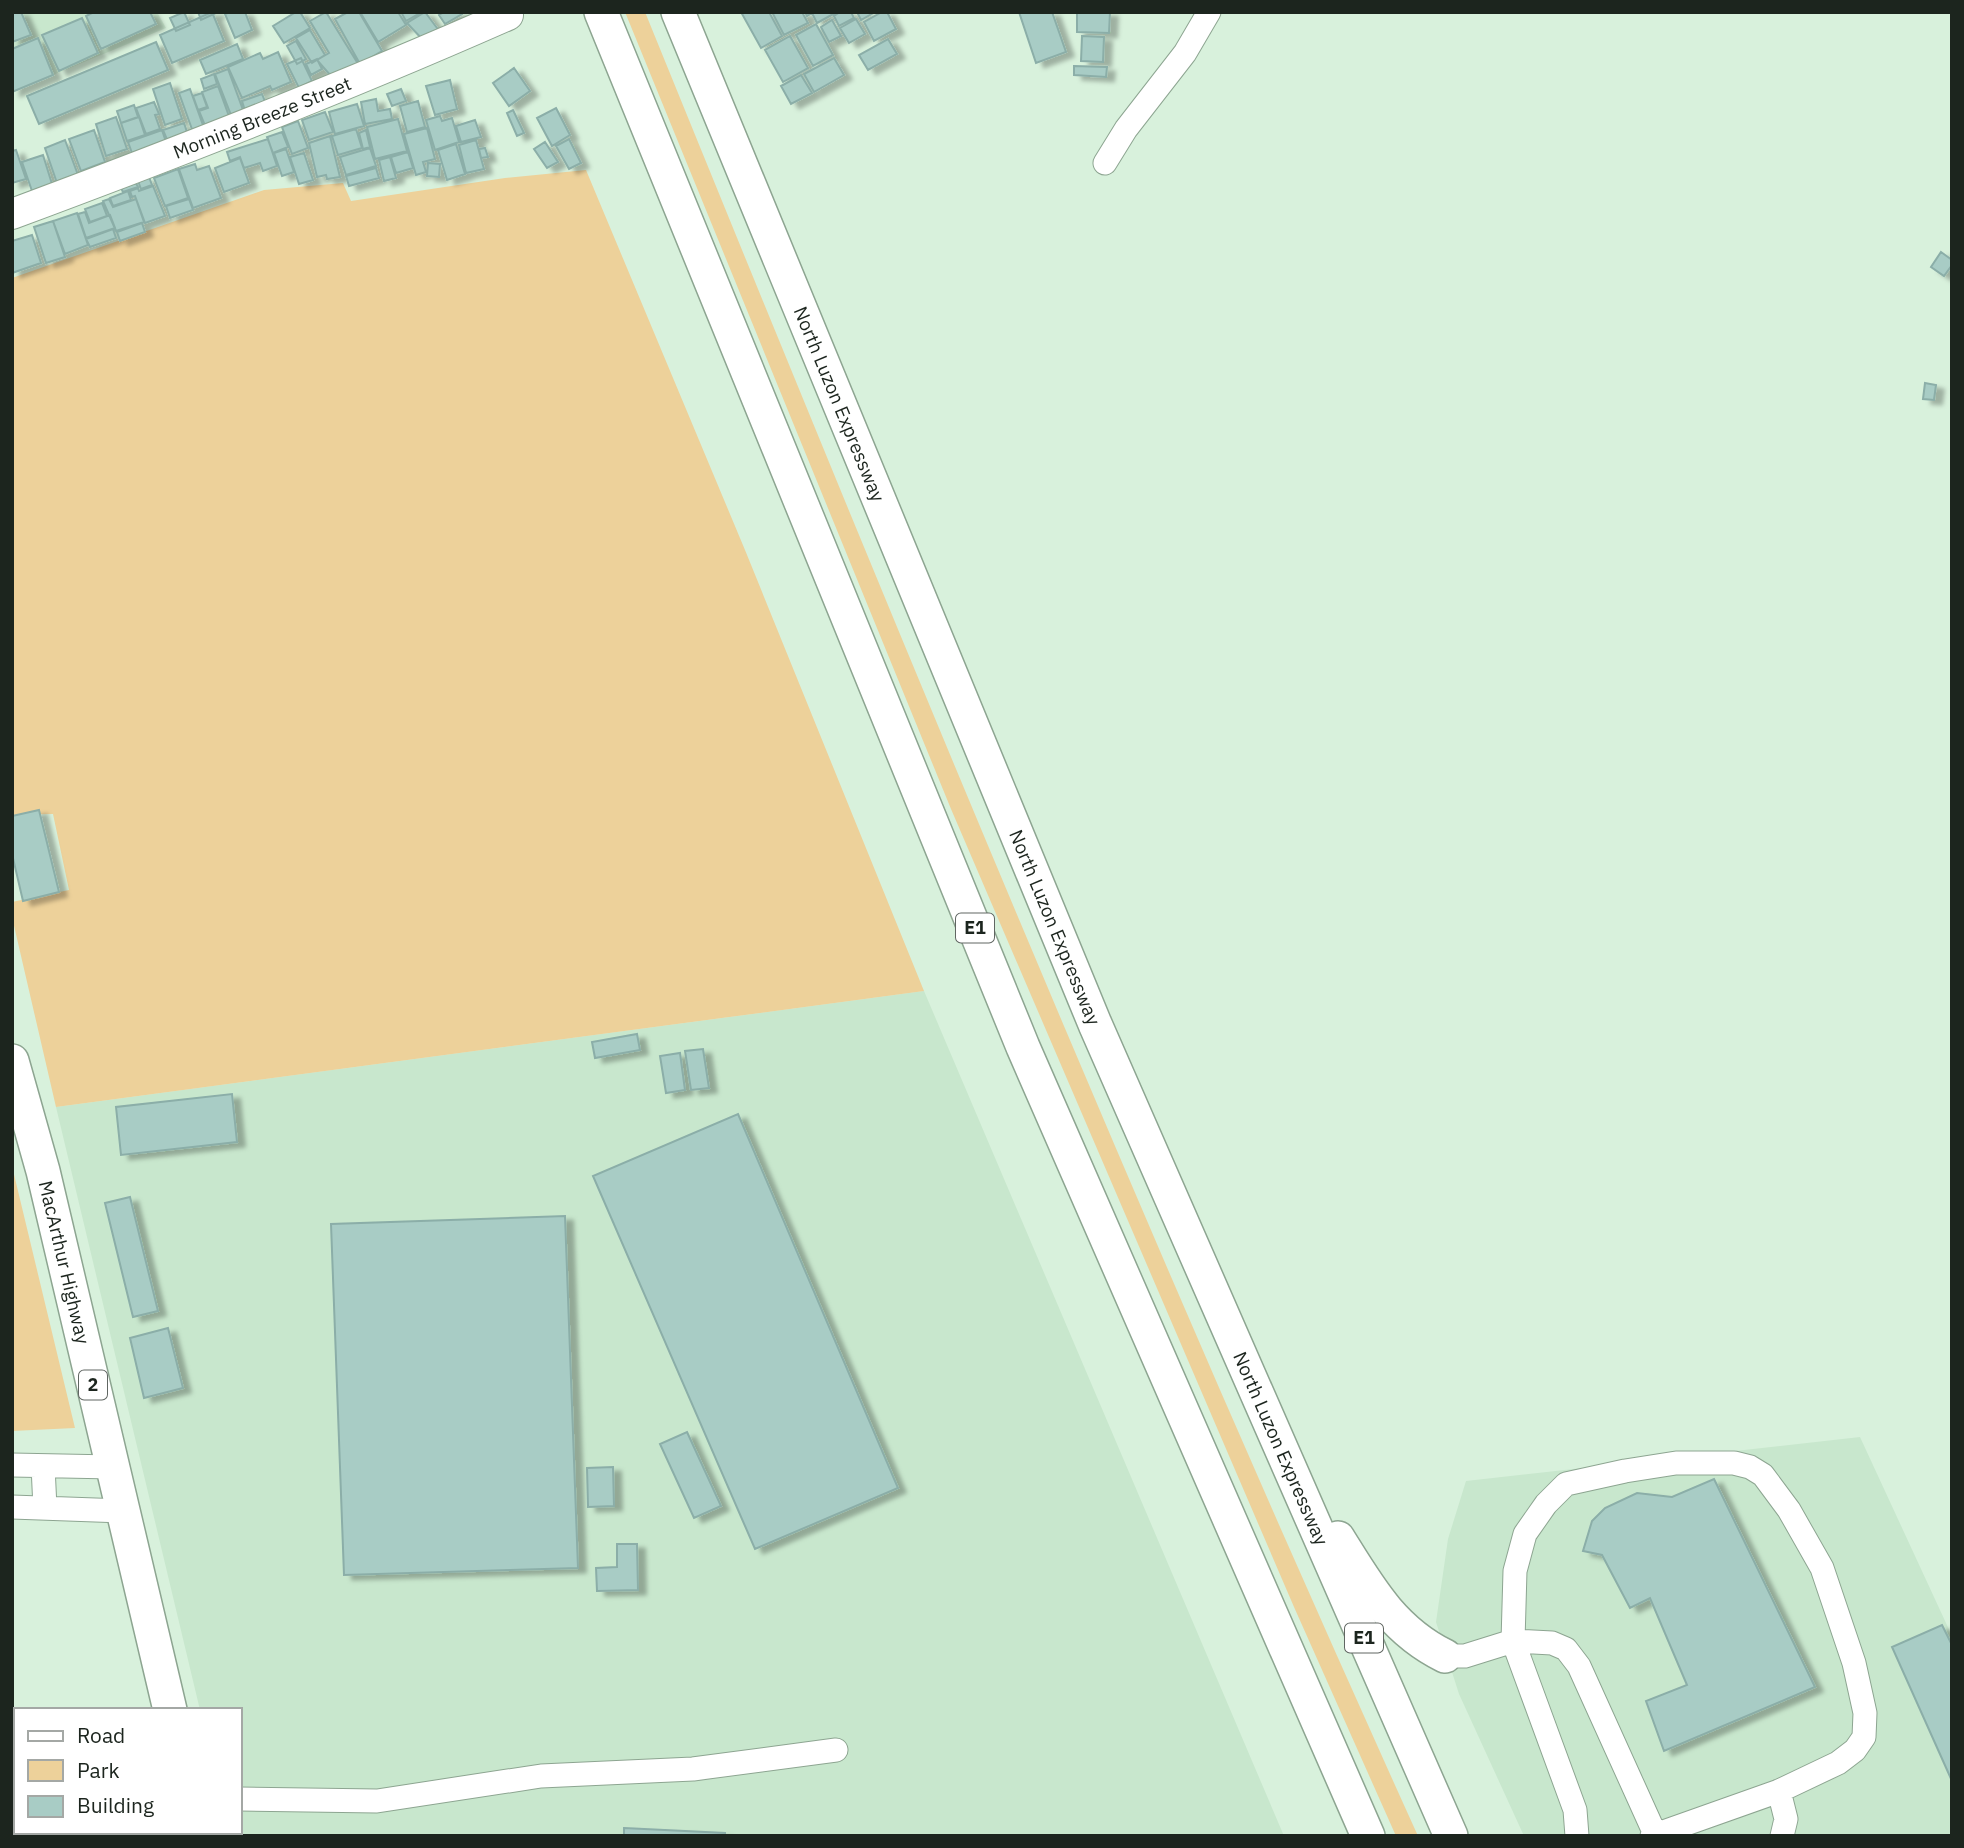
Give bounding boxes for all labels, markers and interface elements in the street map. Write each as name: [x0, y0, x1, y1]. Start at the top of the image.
street label: Morning Breeze Street: [170, 71, 355, 164]
street label: North Luzon Expressway: [789, 303, 891, 506]
street label: North Luzon Expressway: [1004, 826, 1106, 1029]
road number: E1: [956, 914, 994, 943]
street label: MacArthur Highway: [34, 1178, 95, 1347]
street label: North Luzon Expressway: [1228, 1348, 1334, 1549]
road number: 2: [79, 1370, 107, 1400]
road number: E1: [1345, 1624, 1383, 1652]
legend: [14, 1708, 242, 1834]
text: Road: [77, 1721, 125, 1749]
text: Park: [77, 1756, 120, 1784]
text: Building: [77, 1791, 154, 1819]

